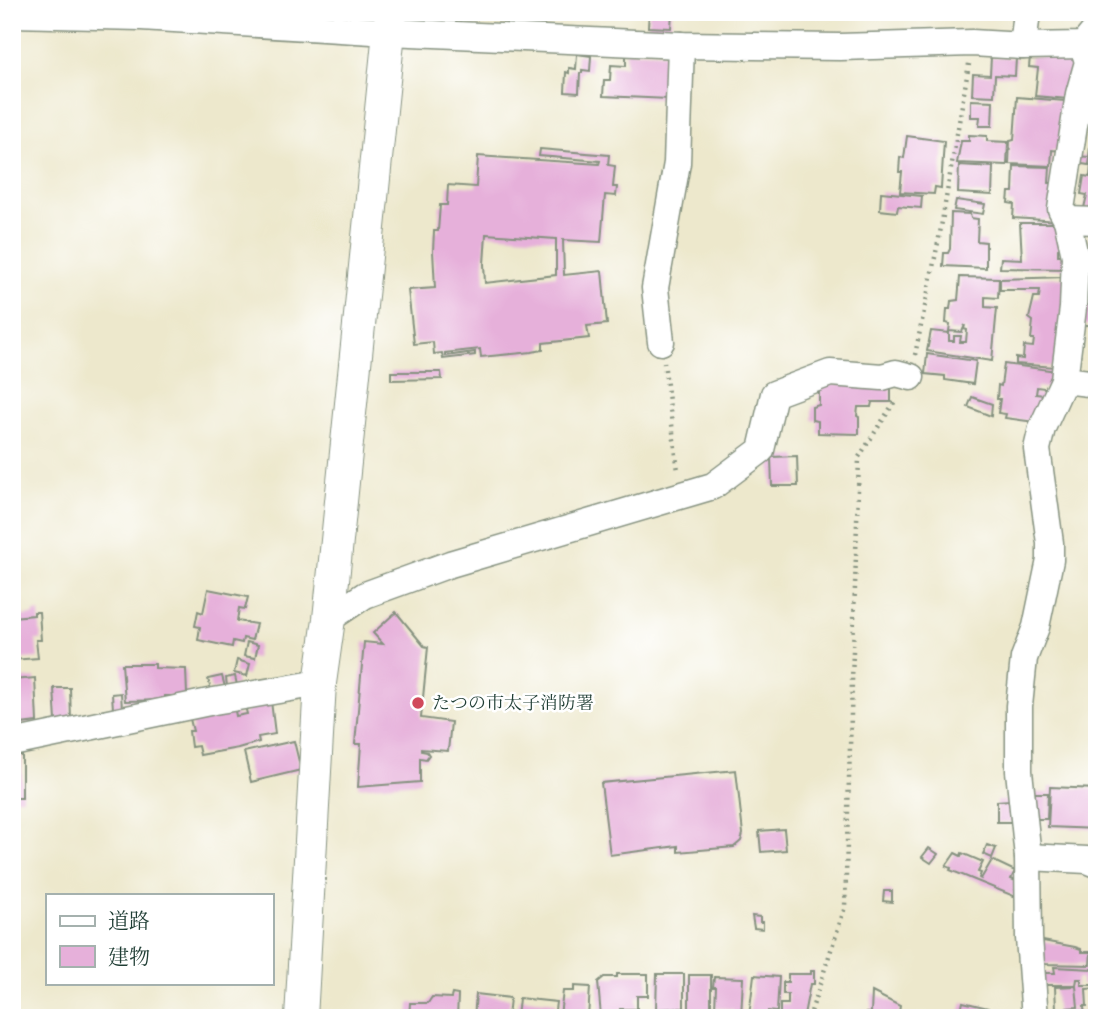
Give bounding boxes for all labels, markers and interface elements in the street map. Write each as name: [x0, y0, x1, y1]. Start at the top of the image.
place label: たつの市太子消防署: [432, 692, 594, 714]
marker: たつの市太子消防署: [410, 695, 426, 711]
legend: [46, 894, 273, 984]
text: 道路: [108, 908, 150, 933]
text: 建物: [108, 944, 150, 969]

